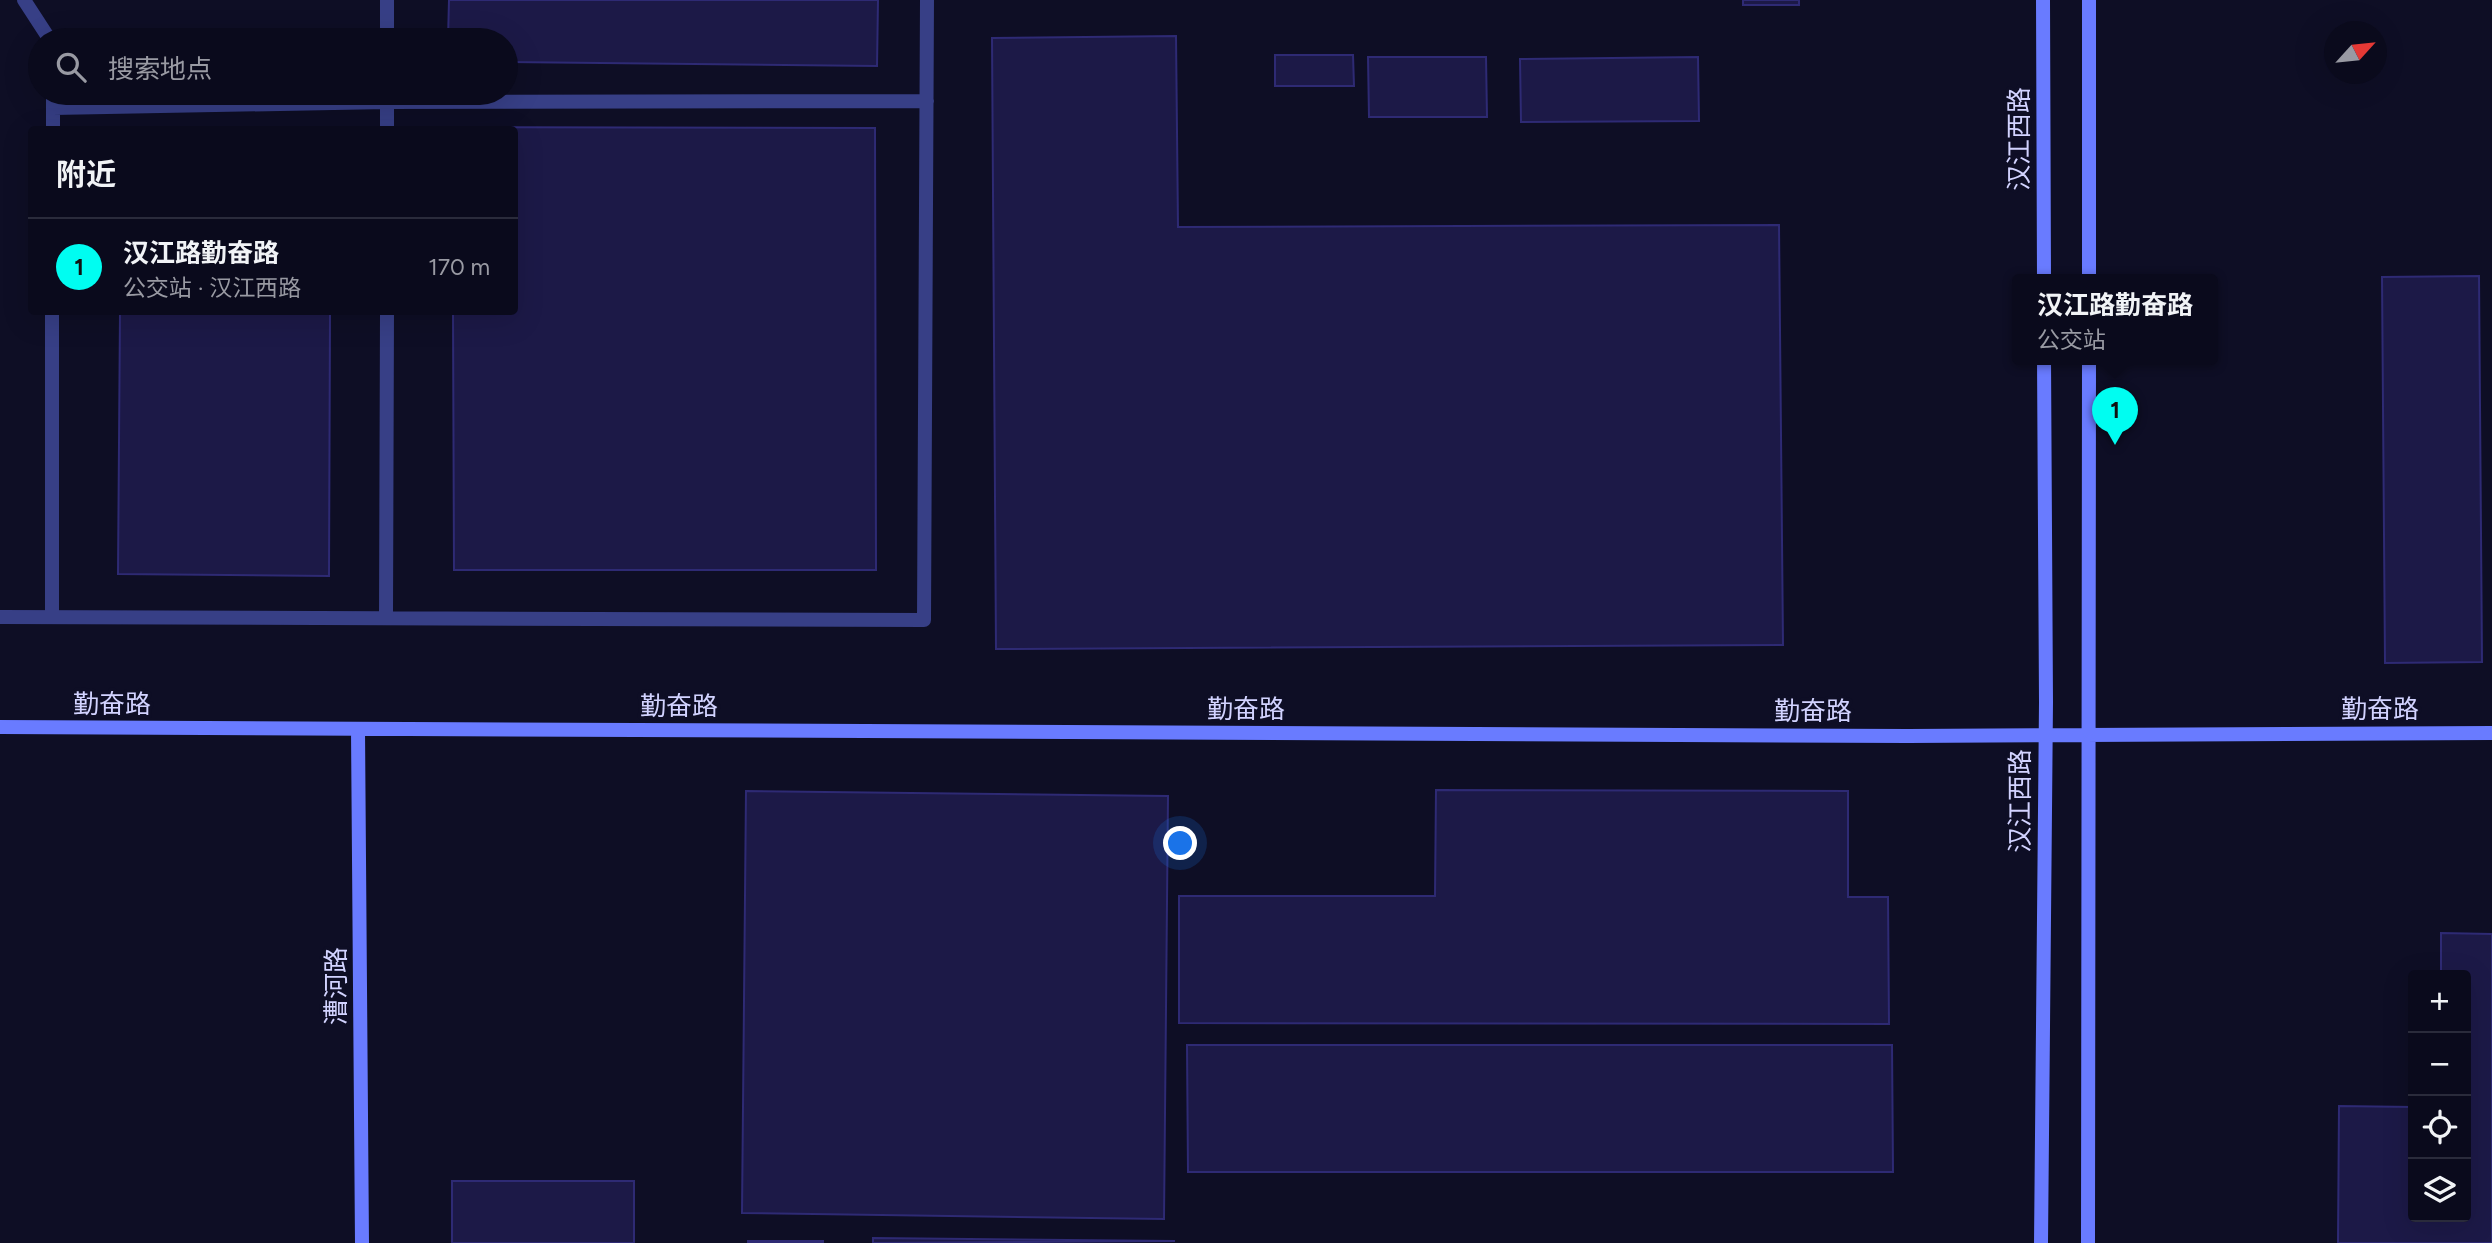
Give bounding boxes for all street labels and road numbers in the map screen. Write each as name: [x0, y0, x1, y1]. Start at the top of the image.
street label: 汉江西路: [2003, 87, 2035, 191]
street label: 勤奋路: [73, 688, 151, 720]
street label: 勤奋路: [640, 690, 718, 722]
street label: 勤奋路: [1207, 693, 1285, 725]
street label: 勤奋路: [2341, 693, 2419, 725]
street label: 勤奋路: [1774, 695, 1852, 727]
street label: 汉江西路: [2004, 749, 2036, 853]
street label: 漕河路: [320, 947, 352, 1025]

